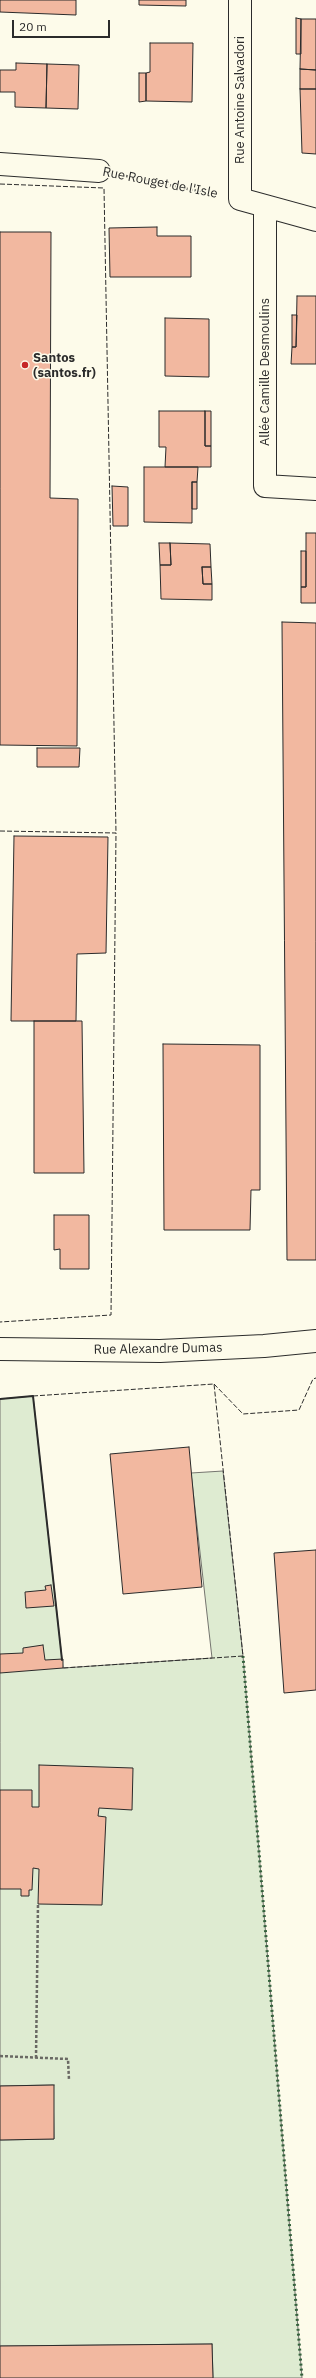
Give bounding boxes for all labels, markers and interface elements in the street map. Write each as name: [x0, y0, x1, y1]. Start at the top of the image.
scale bar: [14, 12, 112, 38]
text: 20 m: [19, 19, 47, 34]
street label: Rue Antoine Salvadori: [232, 36, 248, 164]
street label: Rue Rouget de l'Isle: [101, 164, 219, 202]
street label: Allée Camille Desmoulins: [257, 298, 273, 446]
place label: Santos (santos.fr): [33, 350, 96, 381]
marker: Santos (santos.fr): [20, 360, 30, 370]
street label: Rue Alexandre Dumas: [93, 1340, 223, 1358]

